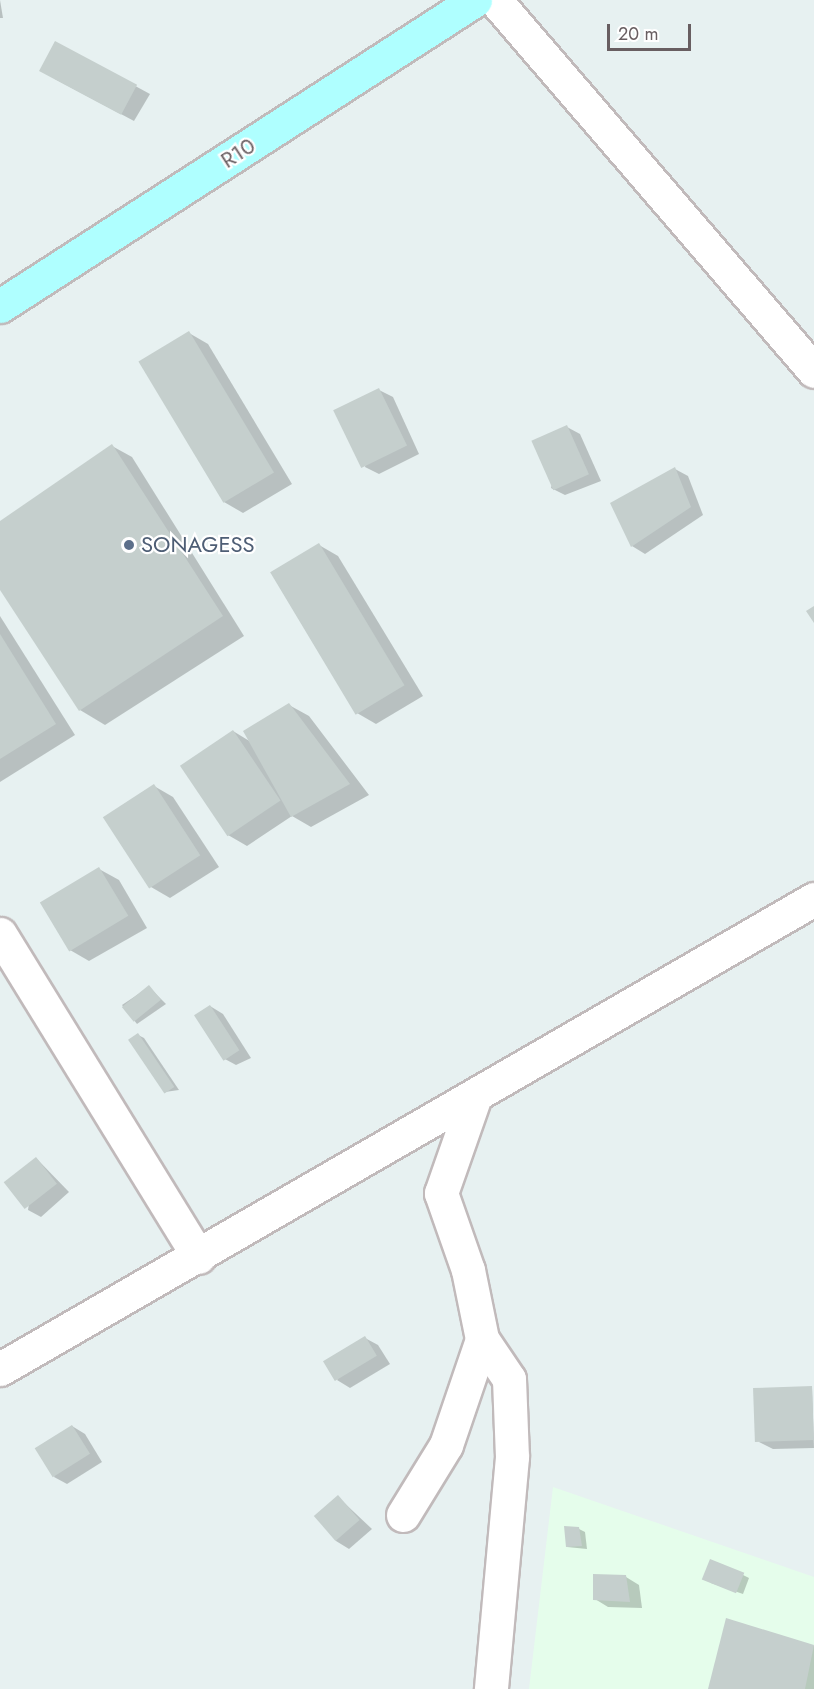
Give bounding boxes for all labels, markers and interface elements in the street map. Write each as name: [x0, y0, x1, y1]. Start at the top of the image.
scale bar: [610, 12, 694, 50]
text: 20 m: [618, 21, 658, 47]
street label: R10: [216, 132, 260, 174]
place label: SONAGESS: [141, 532, 255, 558]
marker: SONAGESS: [122, 538, 136, 552]

